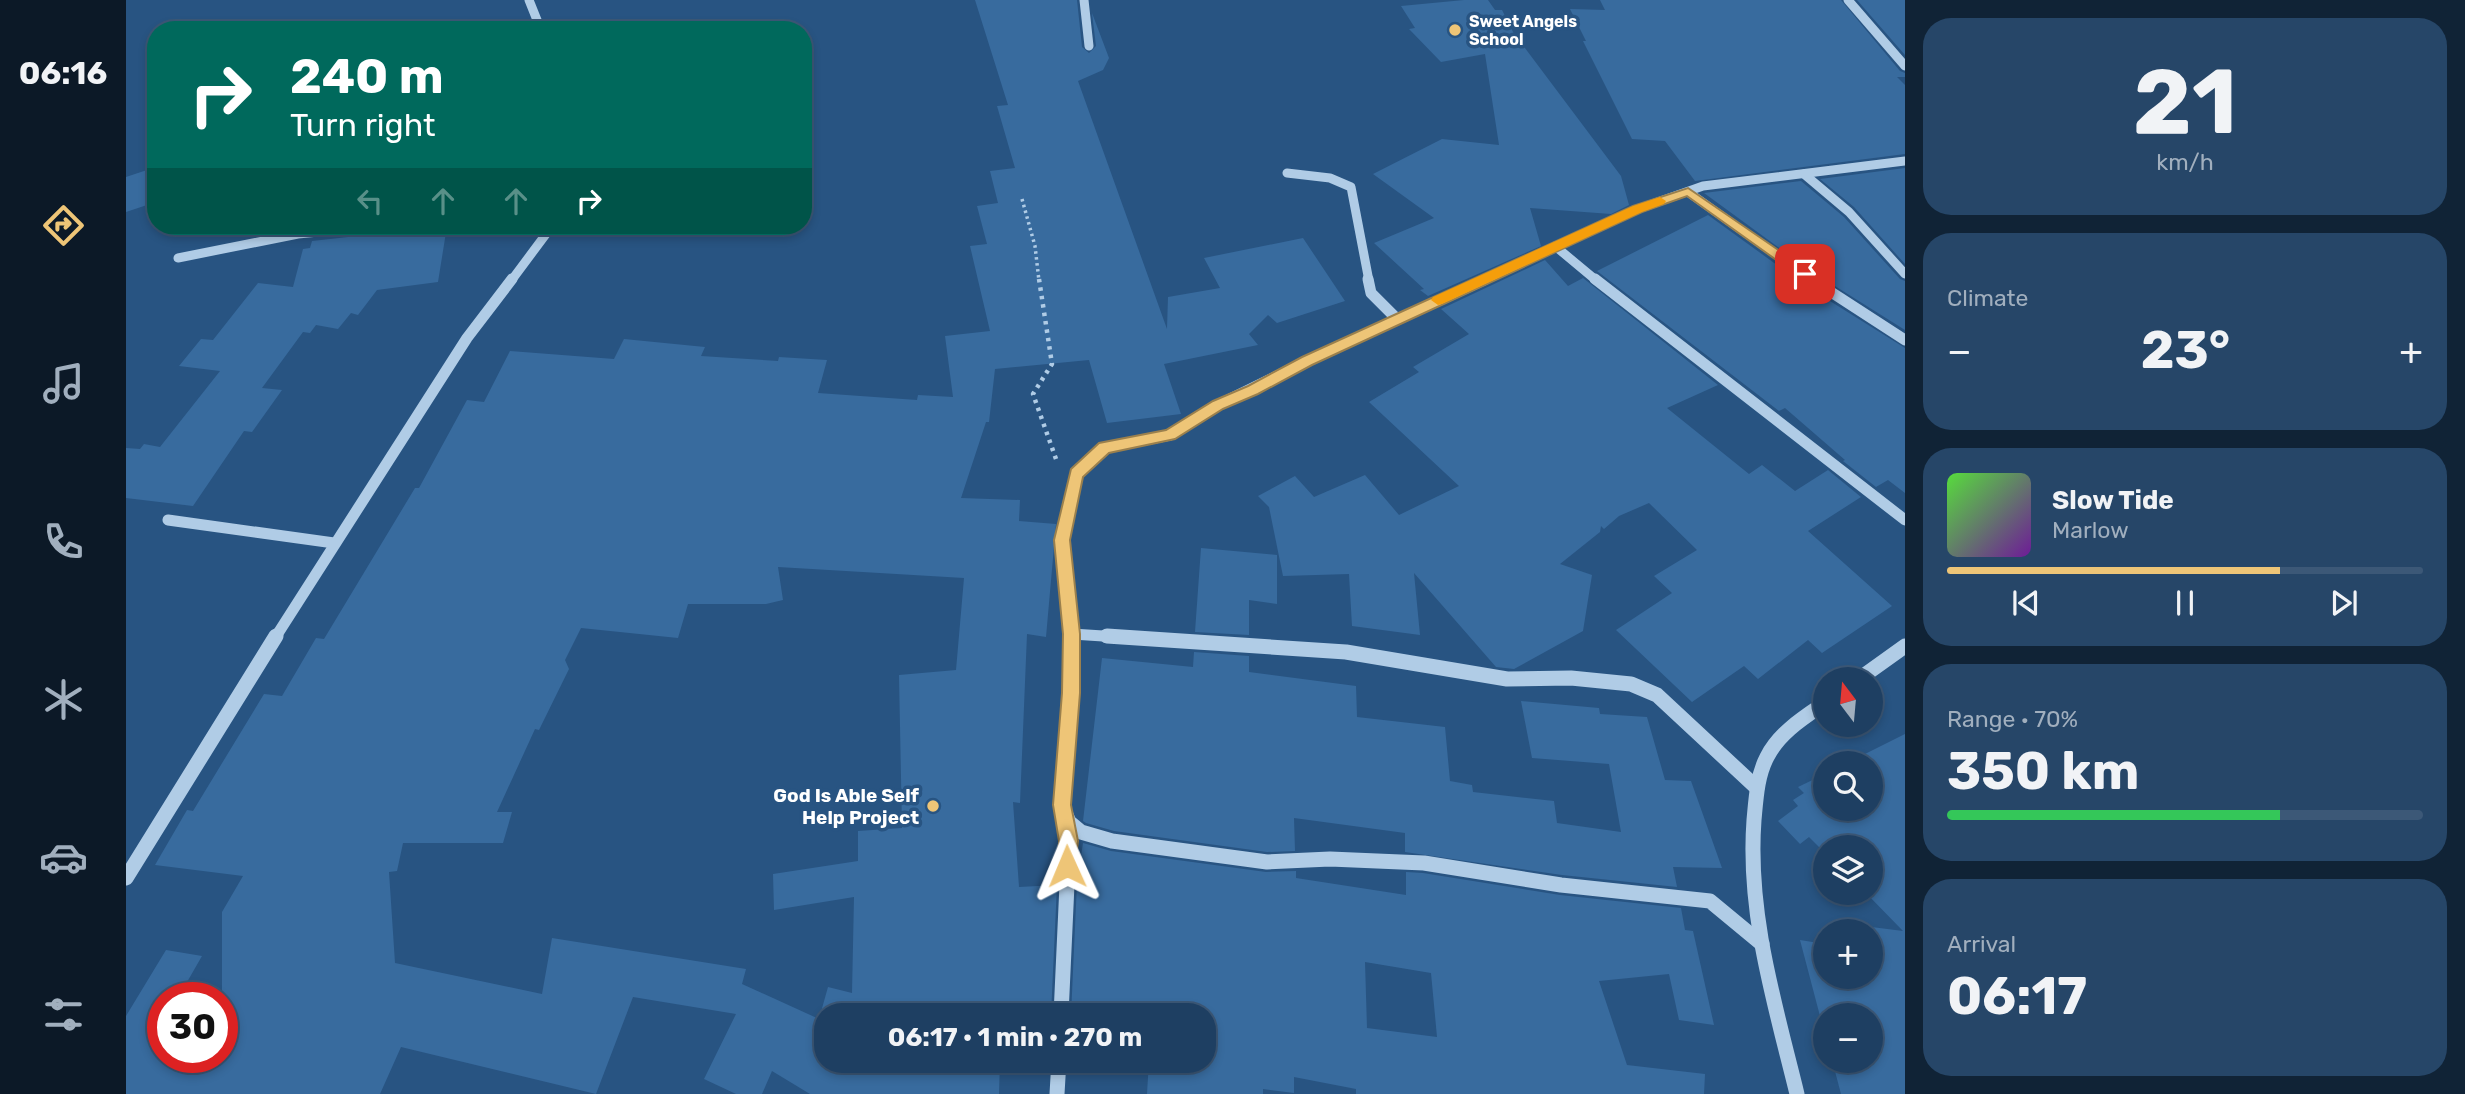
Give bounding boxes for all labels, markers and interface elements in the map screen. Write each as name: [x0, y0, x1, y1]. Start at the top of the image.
place label: Sweet Angels School: [1469, 12, 1577, 49]
marker: Sweet Angels School: [1447, 22, 1463, 38]
text: 240 m: [290, 47, 444, 105]
text: 21: [2133, 48, 2237, 156]
icon: right: [175, 49, 266, 140]
text: 06:16: [19, 54, 107, 92]
text: Turn right: [290, 106, 435, 144]
text: km/h: [2156, 148, 2214, 176]
icon: left: [351, 182, 389, 220]
icon: ahead: [424, 182, 462, 220]
icon: ahead: [497, 182, 535, 220]
icon: right: [570, 182, 608, 220]
icon: directions: [39, 201, 88, 250]
pin: [1775, 244, 1835, 304]
icon: arrive: [1786, 255, 1824, 293]
text: Climate: [1947, 284, 2028, 312]
text: 23°: [2141, 319, 2230, 381]
text: −: [1947, 328, 1972, 374]
text: +: [2399, 328, 2423, 374]
icon: music: [39, 359, 88, 408]
text: Slow Tide: [2052, 485, 2174, 516]
text: Marlow: [2052, 516, 2129, 544]
icon: phone: [39, 517, 88, 566]
icon: previous: [2007, 584, 2045, 622]
icon: pause: [2166, 584, 2204, 622]
icon: next: [2325, 584, 2363, 622]
north arrow: [1813, 667, 1883, 737]
map controls: [1813, 667, 1883, 1073]
icon: climate: [39, 675, 88, 724]
text: Range · 70%: [1947, 705, 2078, 733]
text: 350 km: [1947, 740, 2139, 802]
button: search: [1813, 751, 1883, 821]
place label: God Is Able Self Help Project: [773, 784, 920, 829]
marker: God Is Able Self Help Project: [925, 798, 941, 814]
position arrow: [1030, 829, 1104, 903]
icon: car: [39, 833, 88, 882]
button: layers: [1813, 835, 1883, 905]
button: +: [1813, 919, 1883, 989]
text: Arrival: [1947, 930, 2016, 958]
text: 06:17: [1947, 965, 2087, 1027]
speed limit sign: 30: [147, 982, 238, 1073]
icon: filters: [39, 990, 88, 1039]
button: −: [1813, 1003, 1883, 1073]
text: 06:17 · 1 min · 270 m: [888, 1022, 1142, 1053]

